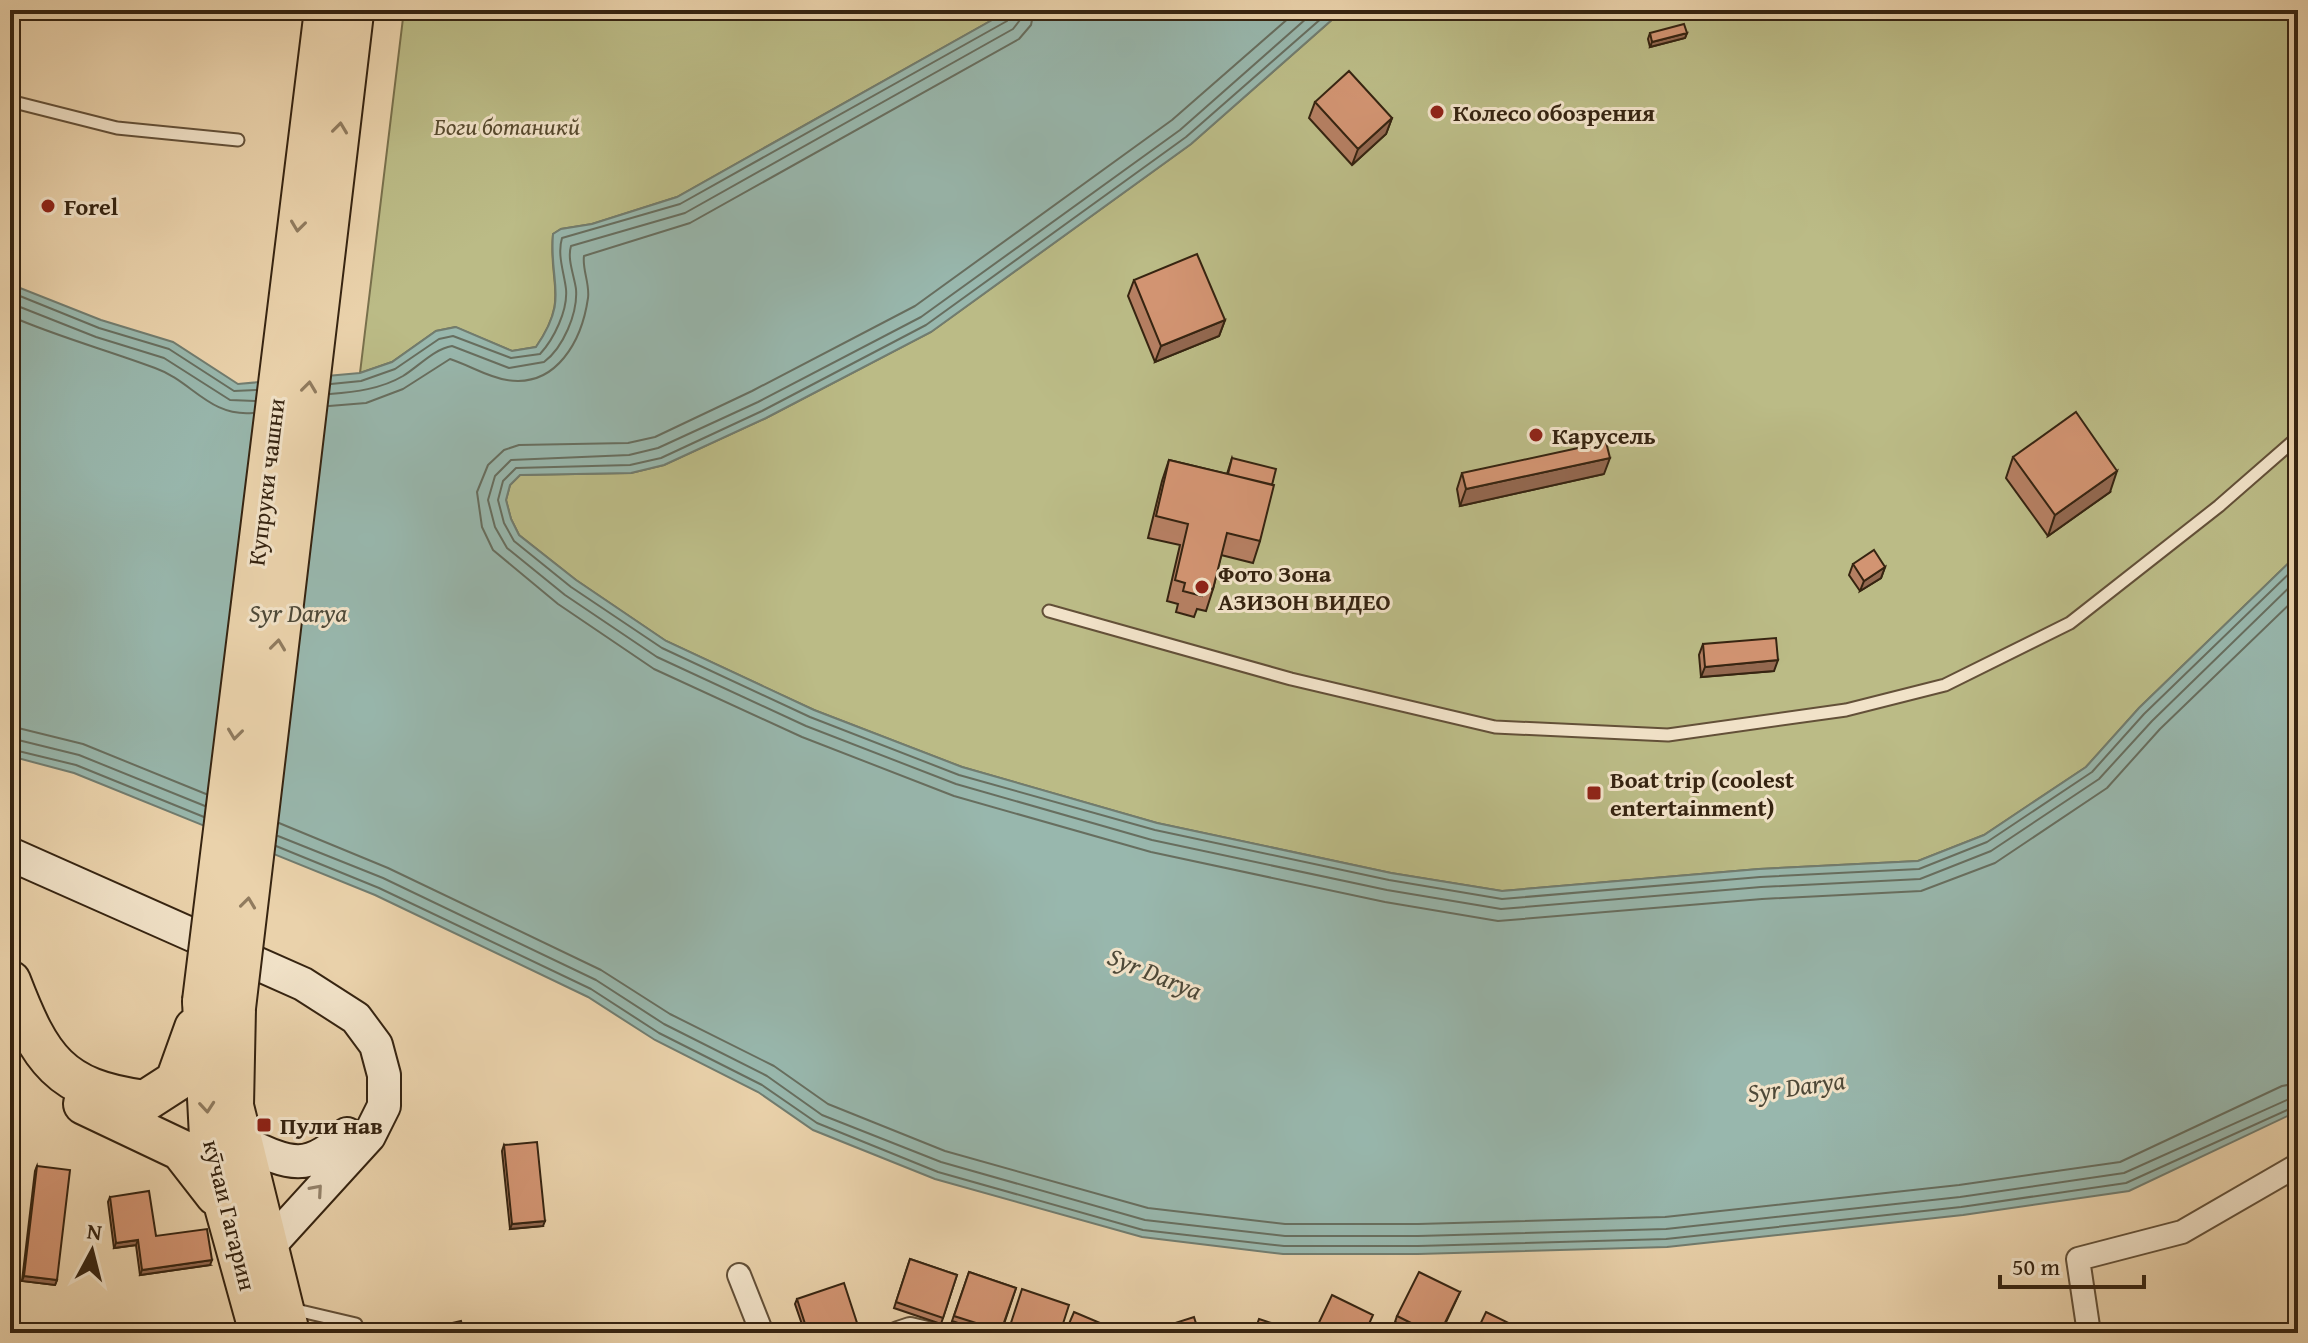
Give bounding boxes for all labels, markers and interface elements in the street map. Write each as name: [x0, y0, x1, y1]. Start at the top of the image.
place label: Колесо обозрения: [1453, 95, 1655, 130]
marker: Колесо обозрения: [1428, 103, 1446, 121]
park label: Боги ботаникй: [434, 109, 580, 144]
one-way arrow: [331, 122, 348, 135]
place label: Forel: [64, 189, 119, 224]
marker: Forel: [39, 197, 57, 215]
one-way arrow: [289, 220, 306, 233]
one-way arrow: [300, 380, 317, 394]
street label: Купруки чашни: [238, 396, 294, 568]
place label: Карусель: [1552, 418, 1656, 453]
marker: Карусель: [1527, 426, 1545, 444]
place label: Фото Зона АЗИЗОН ВИДЕО: [1218, 556, 1391, 619]
marker: Фото Зона АЗИЗОН ВИДЕО: [1193, 578, 1211, 596]
water label: Syr Darya: [249, 593, 347, 632]
one-way arrow: [270, 638, 287, 651]
one-way arrow: [226, 728, 243, 741]
place label: Boat trip (coolest entertainment): [1610, 762, 1794, 825]
marker: Boat trip (coolest entertainment): [1585, 784, 1603, 802]
one-way arrow: [239, 896, 256, 909]
water label: Syr Darya: [1102, 936, 1208, 1010]
water label: Syr Darya: [1744, 1060, 1848, 1112]
one-way arrow: [198, 1101, 215, 1114]
place label: Пули нав: [280, 1108, 383, 1143]
marker: Пули нав: [255, 1116, 273, 1134]
street label: кӯчаи Гагарин: [194, 1136, 266, 1294]
one-way arrow: [307, 1185, 322, 1200]
north arrow: [52, 1211, 132, 1291]
text: N: [85, 1214, 104, 1248]
scale bar: [2000, 1239, 2144, 1289]
text: 50 m: [2012, 1249, 2060, 1284]

